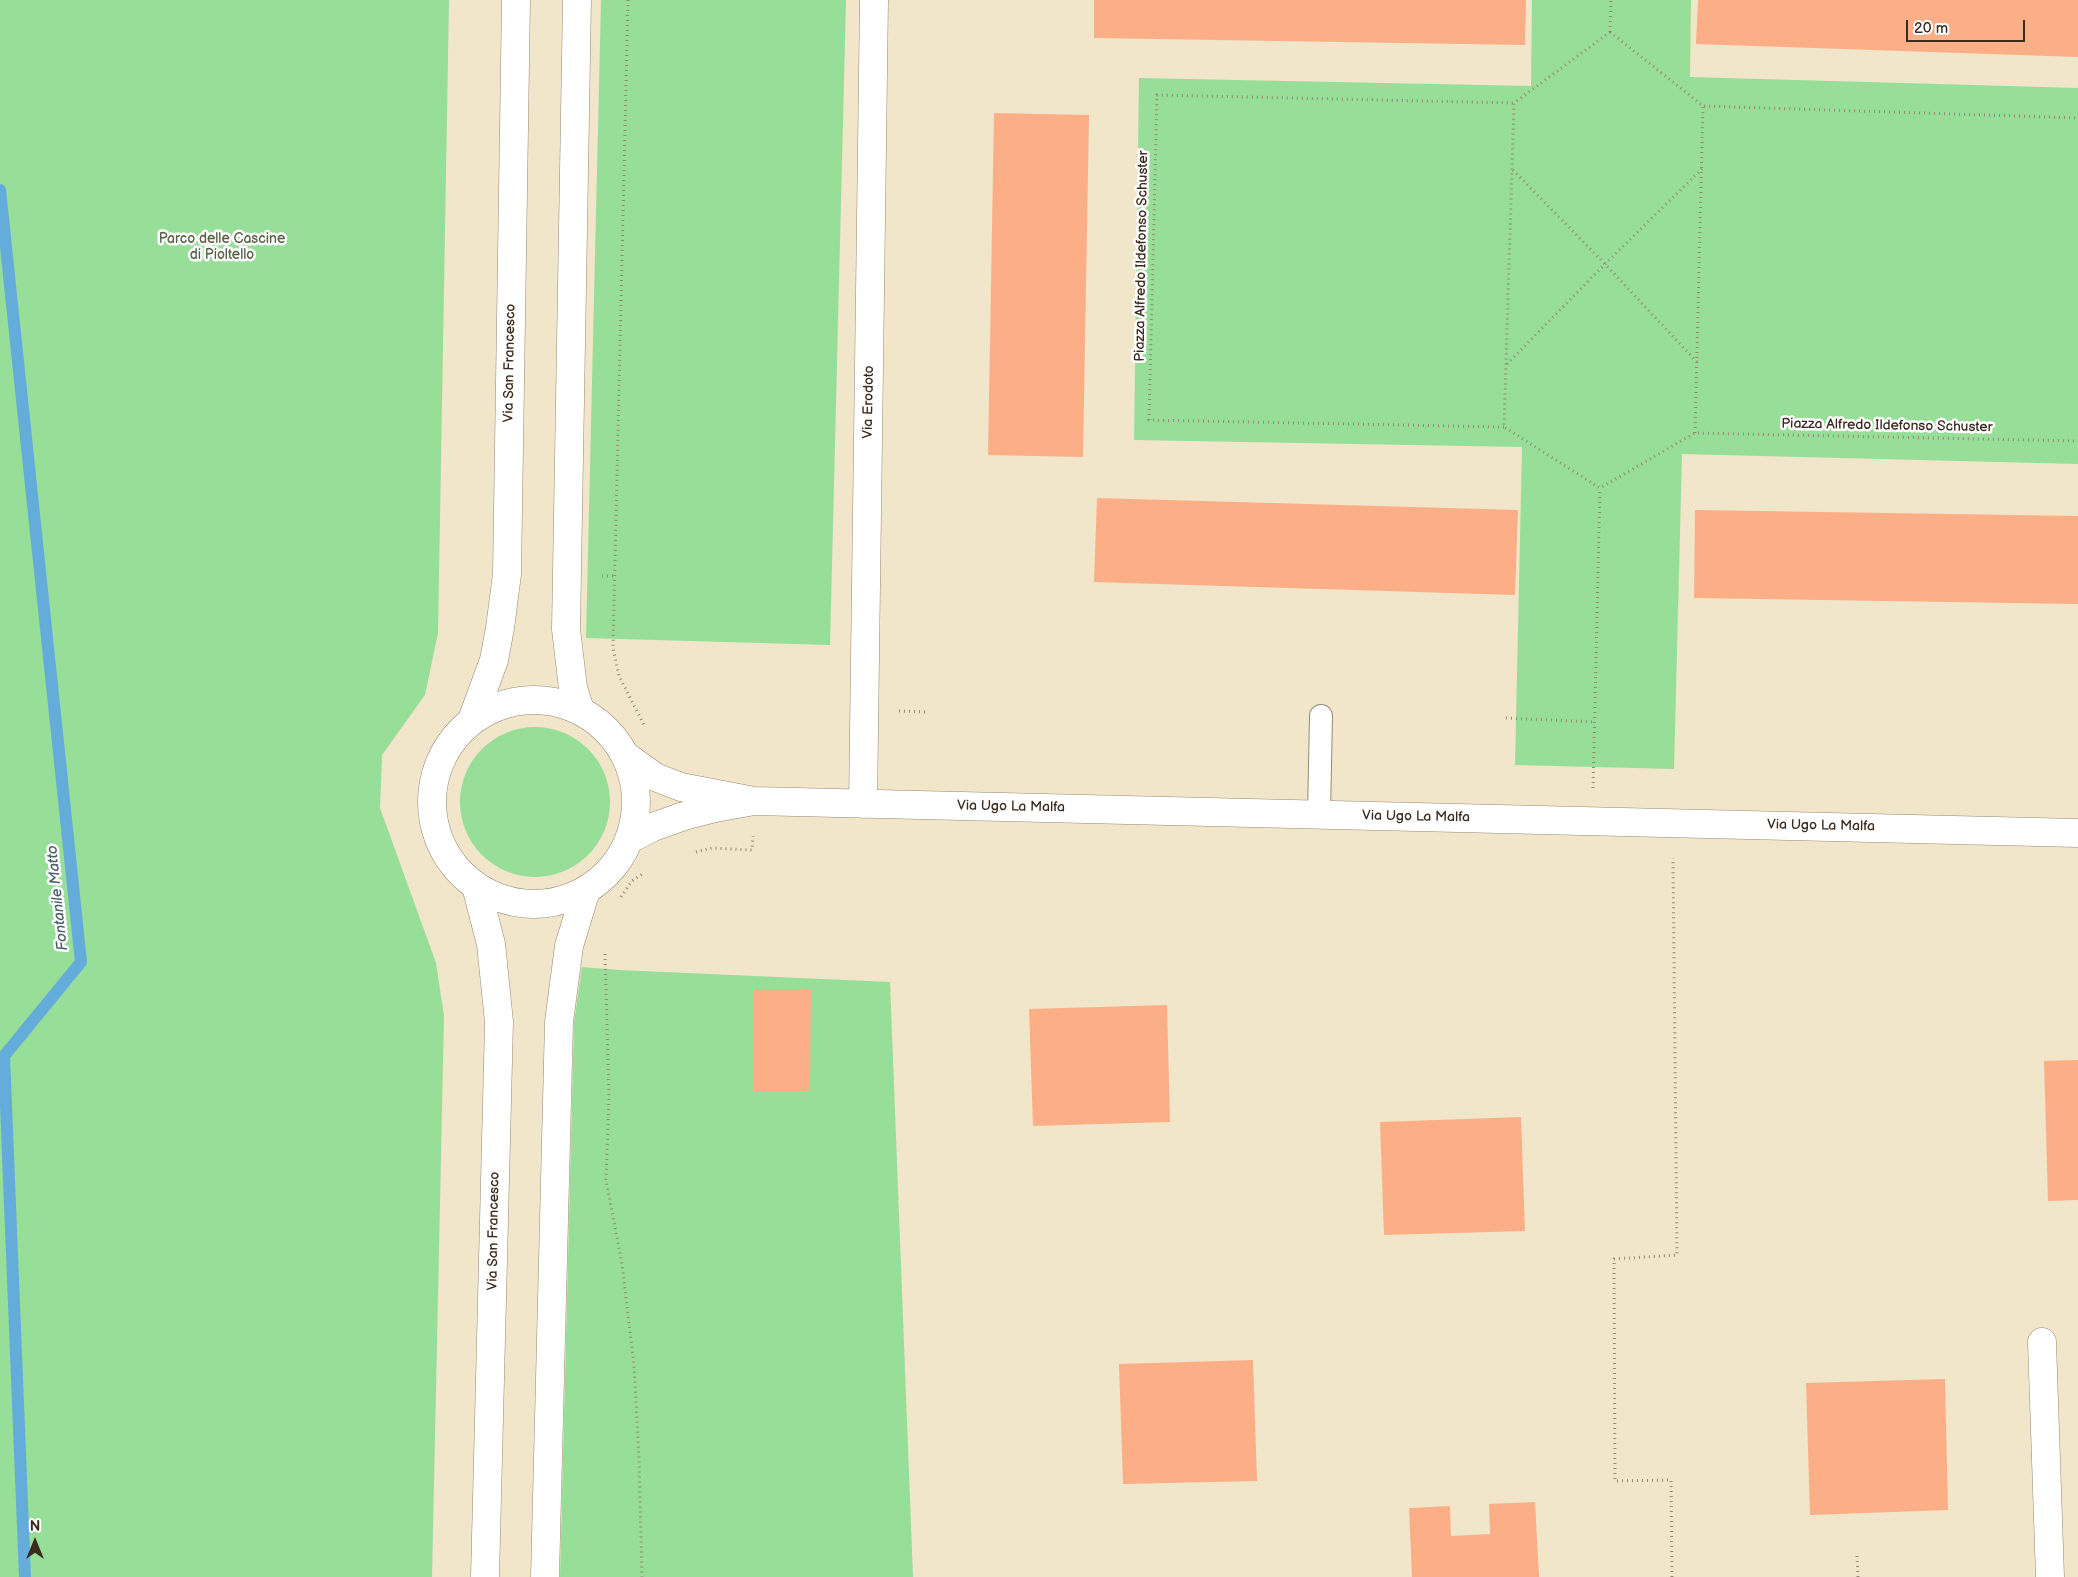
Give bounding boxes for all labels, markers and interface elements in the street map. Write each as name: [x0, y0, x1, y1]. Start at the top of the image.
scale bar: [1908, 10, 2027, 42]
text: 20 m: [1914, 19, 1948, 38]
street label: Piazza Alfredo Ildefonso Schuster: [1132, 150, 1152, 362]
park label: Parco delle Cascine di Pioltello: [159, 231, 285, 264]
street label: Via San Francesco: [501, 304, 519, 422]
street label: Via Erodoto: [860, 365, 878, 439]
street label: Piazza Alfredo Ildefonso Schuster: [1781, 416, 1993, 436]
street label: Via Ugo La Malfa: [957, 798, 1065, 816]
street label: Via Ugo La Malfa: [1362, 808, 1470, 826]
street label: Via Ugo La Malfa: [1767, 817, 1875, 835]
water label: Fontanile Matto: [44, 845, 72, 951]
street label: Via San Francesco: [485, 1172, 503, 1290]
north arrow: [10, 1517, 60, 1567]
text: N: [30, 1518, 40, 1535]

